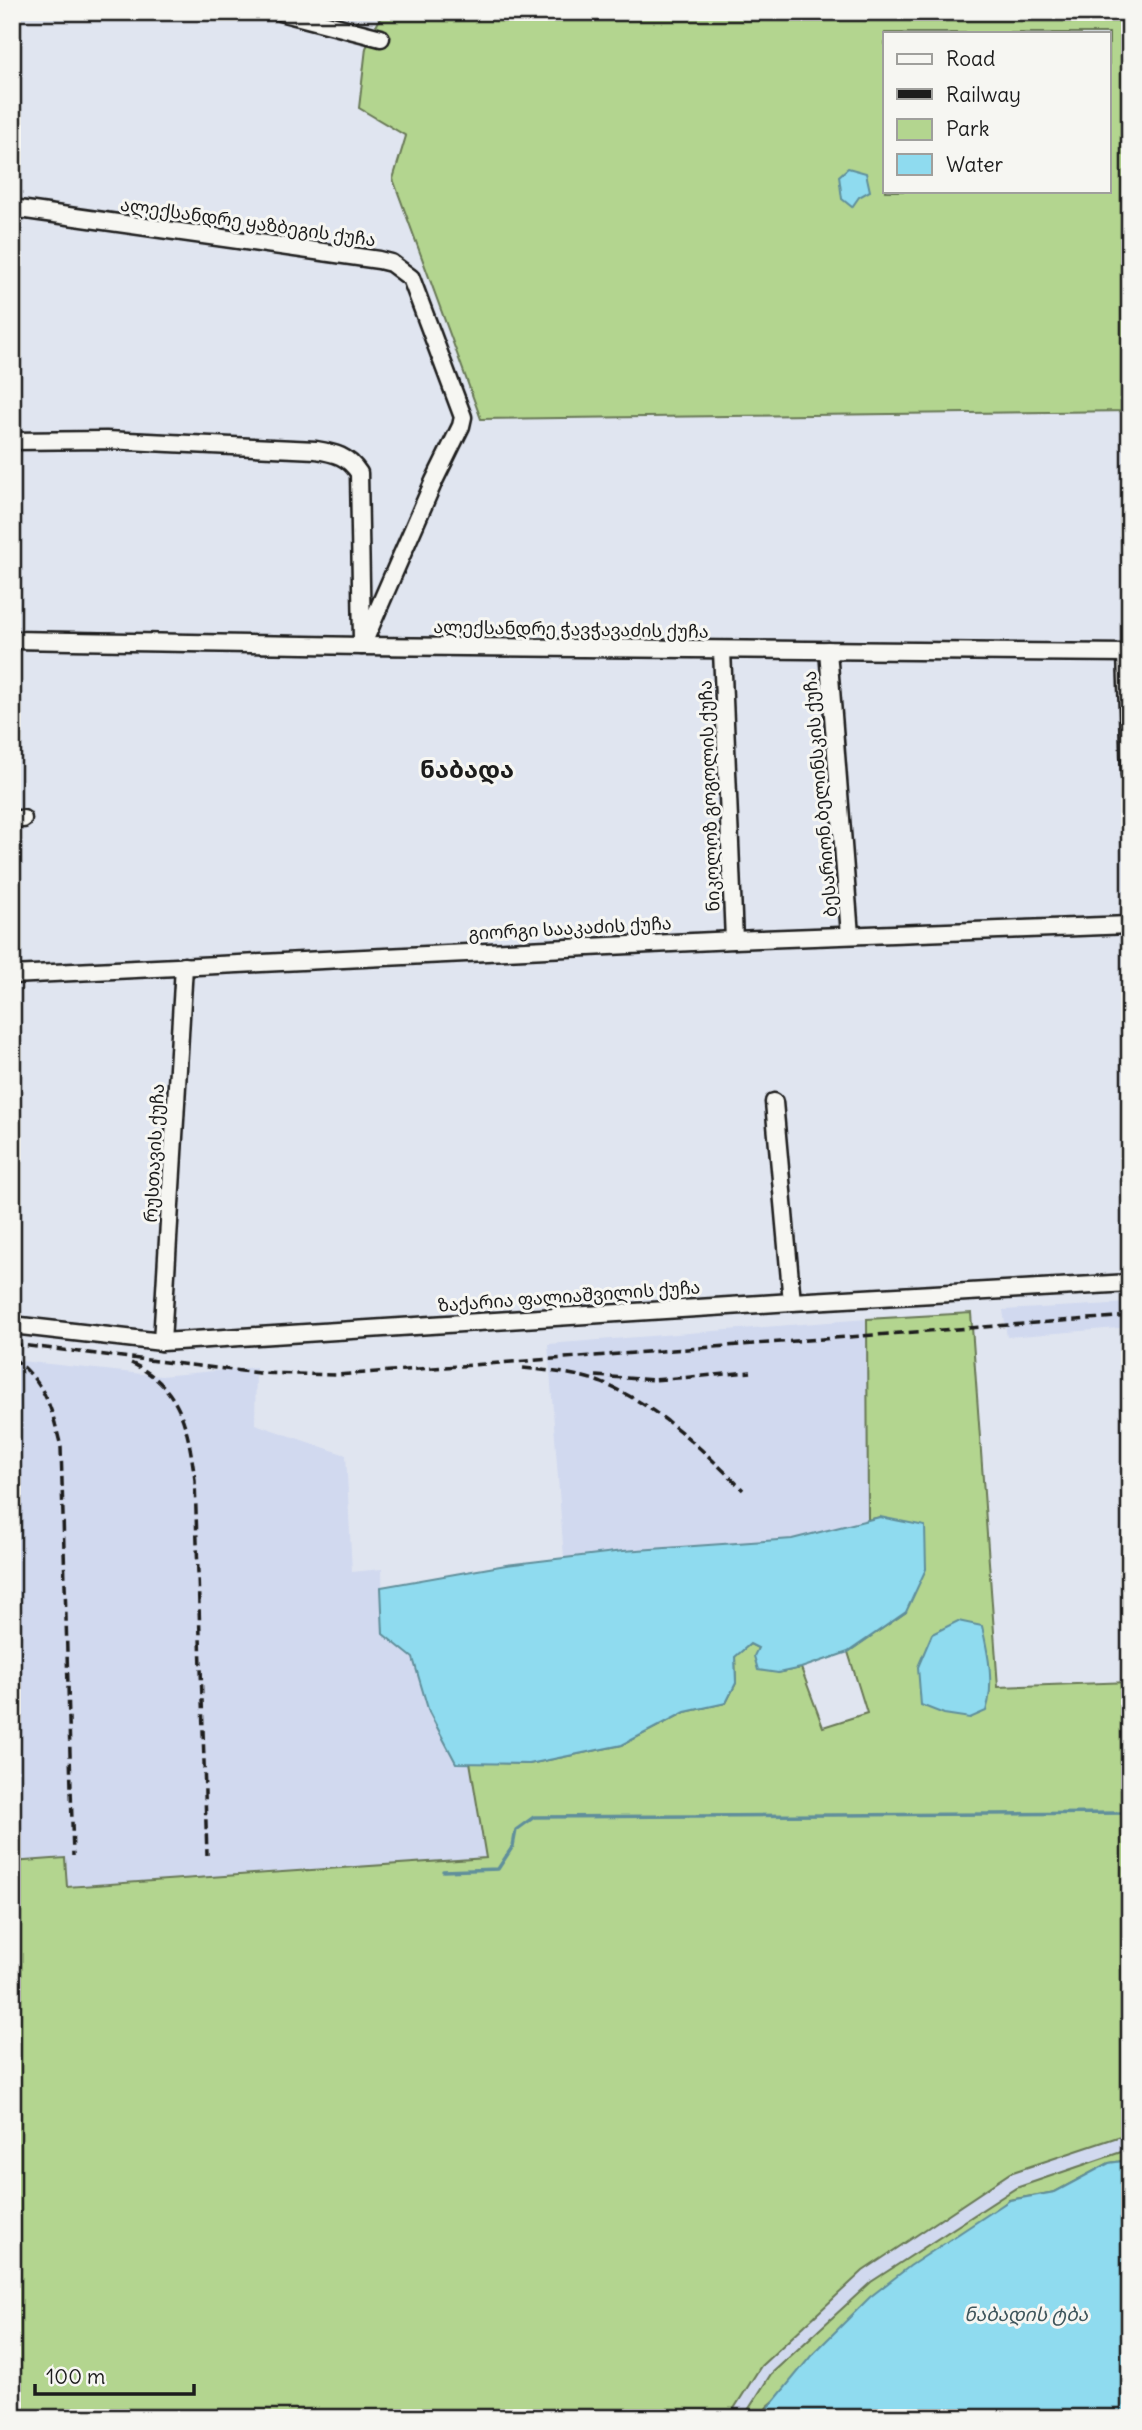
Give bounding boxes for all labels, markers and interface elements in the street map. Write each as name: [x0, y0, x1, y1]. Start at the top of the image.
legend: [883, 32, 1110, 192]
text: Road: [946, 45, 995, 72]
text: Railway: [946, 81, 1021, 108]
text: Park: [946, 115, 989, 142]
text: Water: [946, 151, 1004, 178]
street label: ალექსანდრე ყაზბეგის ქუჩა: [119, 193, 377, 251]
street label: ალექსანდრე ჭავჭავაძის ქუჩა: [433, 615, 709, 643]
street label: ბესარიონ ბელინსკის ქუჩა: [798, 670, 842, 918]
street label: ნიკოლოზ გოგოლის ქუჩა: [693, 680, 725, 912]
district label: ნაბადა: [420, 754, 514, 785]
street label: გიორგი სააკაძის ქუჩა: [468, 911, 672, 945]
street label: რუსთავის ქუჩა: [139, 1083, 169, 1223]
street label: ზაქარია ფალიაშვილის ქუჩა: [437, 1275, 701, 1317]
water label: ნაბადის ტბა: [964, 2302, 1089, 2326]
scale bar: [35, 2353, 194, 2397]
text: 100 m: [46, 2363, 105, 2390]

